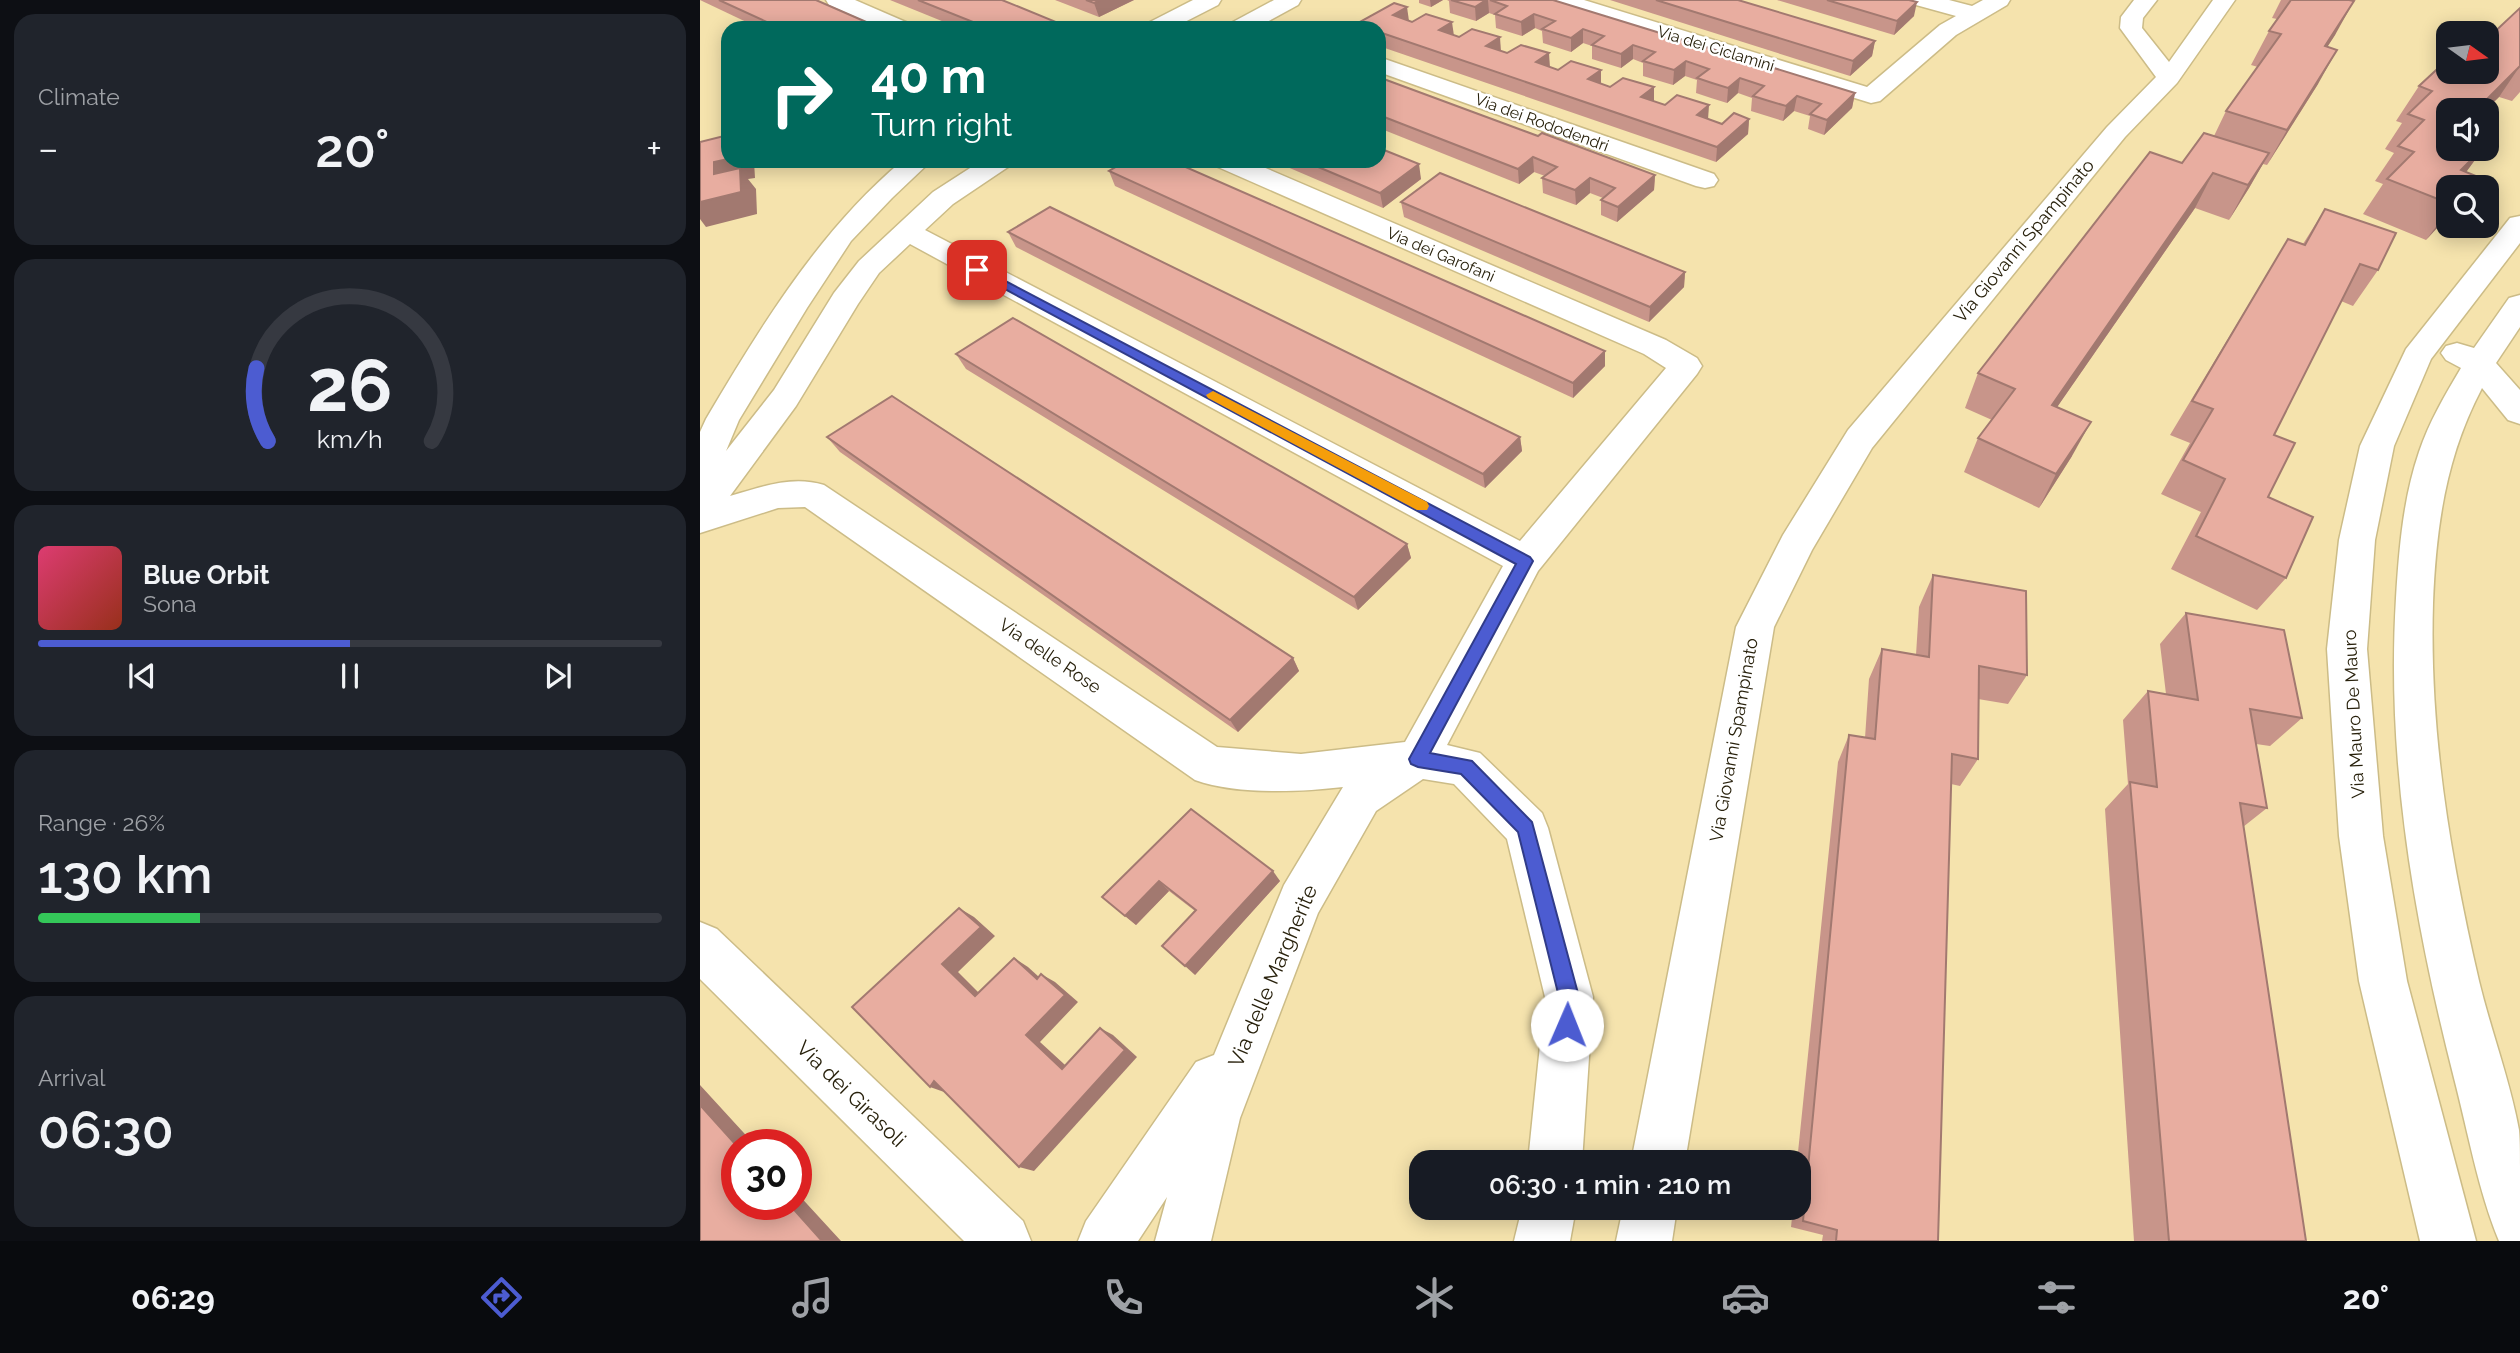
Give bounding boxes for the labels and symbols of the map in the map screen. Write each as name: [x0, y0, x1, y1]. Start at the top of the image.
north arrow: [2436, 21, 2499, 84]
street label: Via dei Ciclamini: [1655, 22, 1777, 75]
street label: Via dei Rododendri: [1472, 89, 1611, 156]
street label: Via Giovanni Spampinato: [1949, 155, 2098, 327]
street label: Via dei Garofani: [1384, 223, 1498, 286]
pin: [947, 240, 1007, 300]
street label: Via delle Rose: [995, 614, 1106, 698]
street label: Via Mauro De Mauro: [2339, 629, 2368, 799]
street label: Via Giovanni Spampinato: [1705, 636, 1762, 843]
street label: Via delle Margherite: [1223, 881, 1322, 1071]
position arrow: [1530, 988, 1604, 1062]
street label: Via dei Girasoli: [791, 1035, 911, 1152]
speed limit sign: 30: [721, 1129, 812, 1220]

